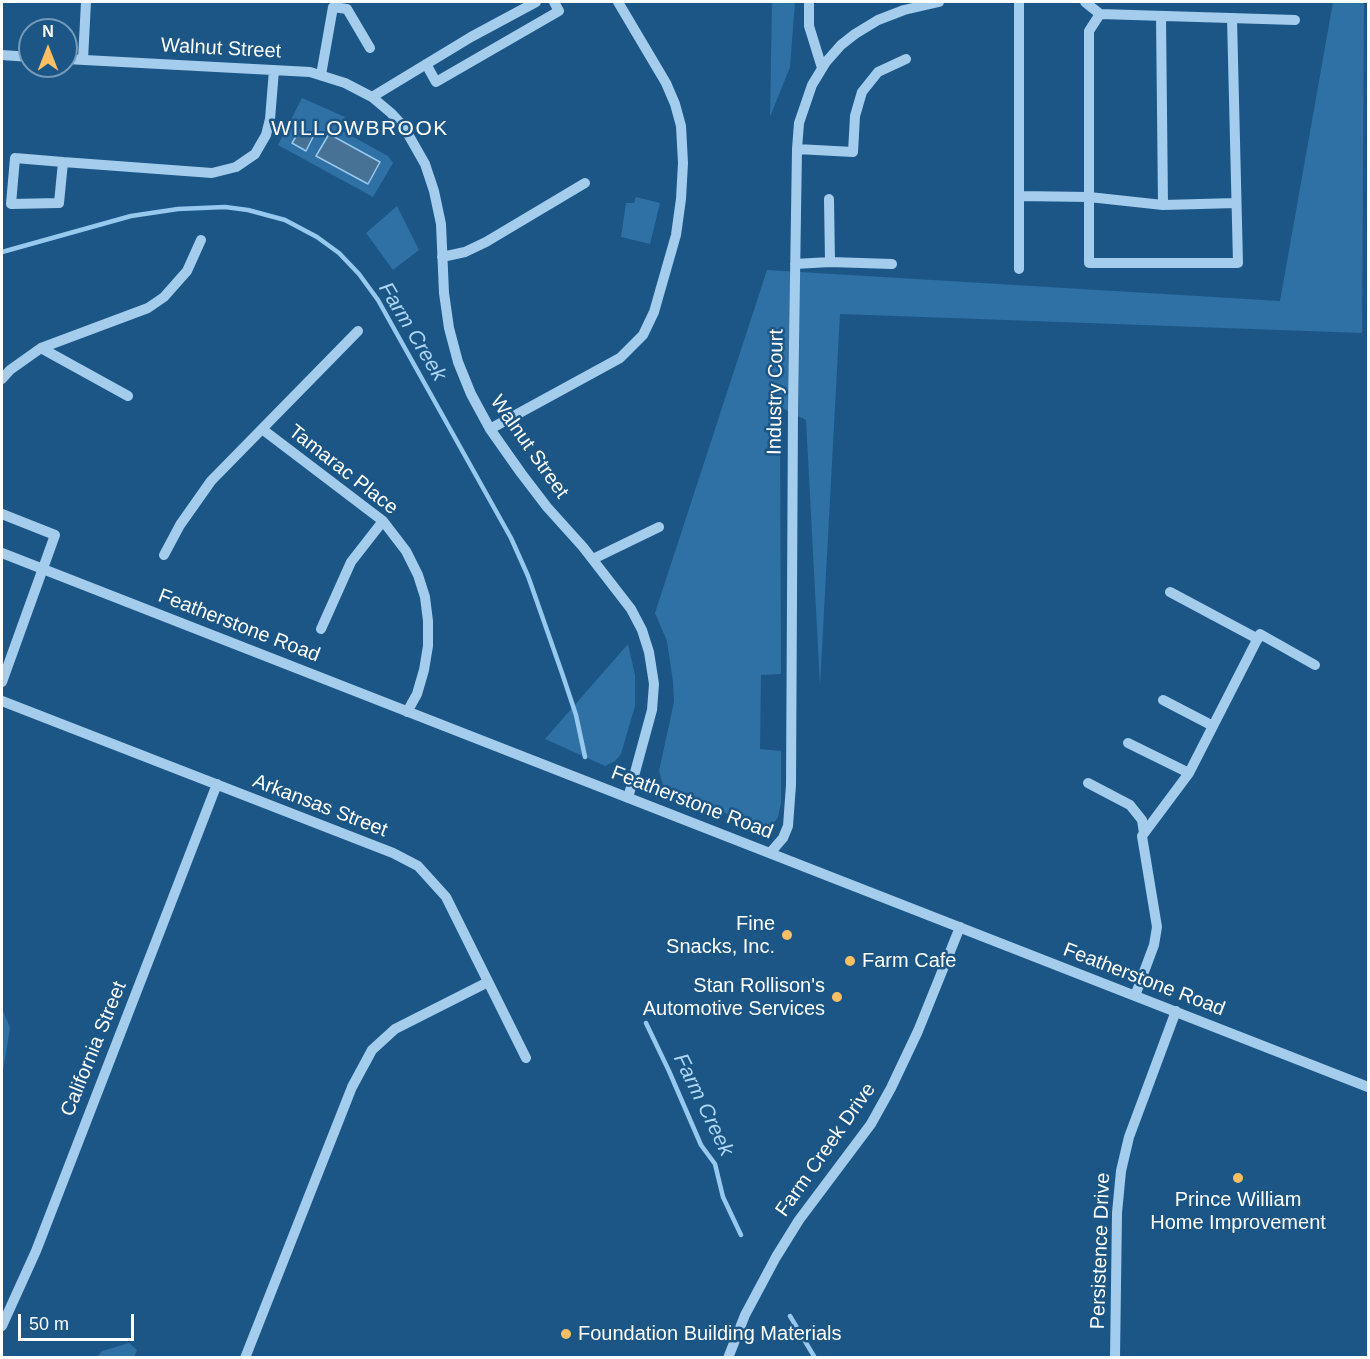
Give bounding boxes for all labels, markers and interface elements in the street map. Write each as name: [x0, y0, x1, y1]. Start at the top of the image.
north arrow: [18, 18, 78, 78]
text: N: [42, 23, 54, 40]
street label: Walnut Street: [160, 34, 282, 64]
district label: WILLOWBROOK: [271, 116, 449, 142]
water label: Farm Creek: [373, 278, 451, 386]
street label: Industry Court: [763, 329, 789, 455]
street label: Walnut Street: [485, 391, 573, 503]
street label: Tamarac Place: [283, 420, 403, 520]
street label: Featherstone Road: [155, 584, 323, 668]
street label: Featherstone Road: [608, 761, 776, 845]
street label: Arkansas Street: [249, 769, 391, 843]
place label: Fine Snacks, Inc.: [666, 912, 775, 959]
marker: Fine Snacks, Inc.: [780, 928, 794, 942]
street label: Featherstone Road: [1060, 938, 1228, 1022]
place label: Farm Cafe: [862, 949, 956, 973]
marker: Farm Cafe: [843, 954, 857, 968]
place label: Stan Rollison's Automotive Services: [643, 974, 825, 1021]
street label: California Street: [56, 978, 132, 1120]
marker: Stan Rollison's Automotive Services: [830, 990, 844, 1004]
water label: Farm Creek: [667, 1050, 739, 1160]
street label: Farm Creek Drive: [771, 1078, 881, 1222]
marker: Prince William Home Improvement: [1231, 1171, 1245, 1185]
street label: Persistence Drive: [1086, 1172, 1116, 1330]
place label: Prince William Home Improvement: [1150, 1188, 1326, 1235]
scale bar: [21, 1302, 136, 1340]
text: 50 m: [29, 1314, 69, 1334]
place label: Foundation Building Materials: [578, 1322, 841, 1346]
marker: Foundation Building Materials: [559, 1327, 573, 1341]

